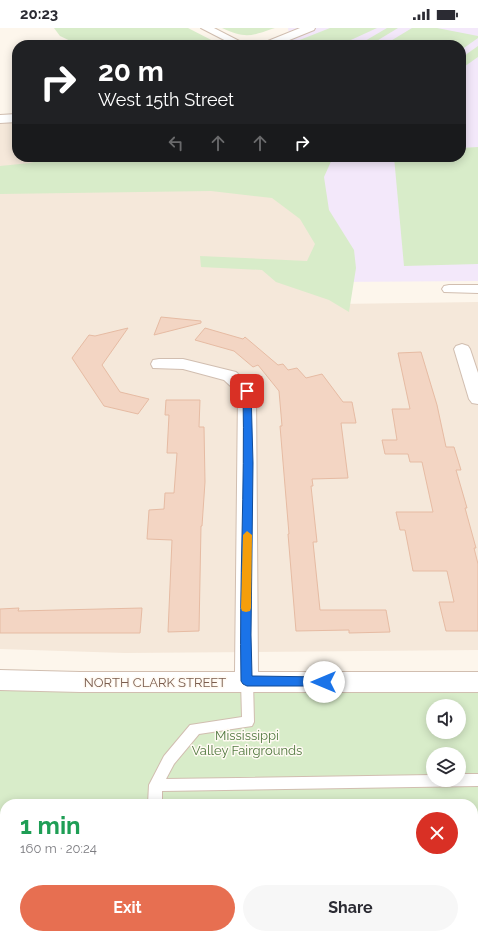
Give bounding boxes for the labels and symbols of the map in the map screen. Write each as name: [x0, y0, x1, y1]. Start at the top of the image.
pin: [230, 374, 264, 408]
position arrow: [303, 661, 345, 703]
street label: NORTH CLARK STREET: [84, 675, 226, 690]
park label: Mississippi Valley Fairgrounds: [192, 728, 302, 758]

